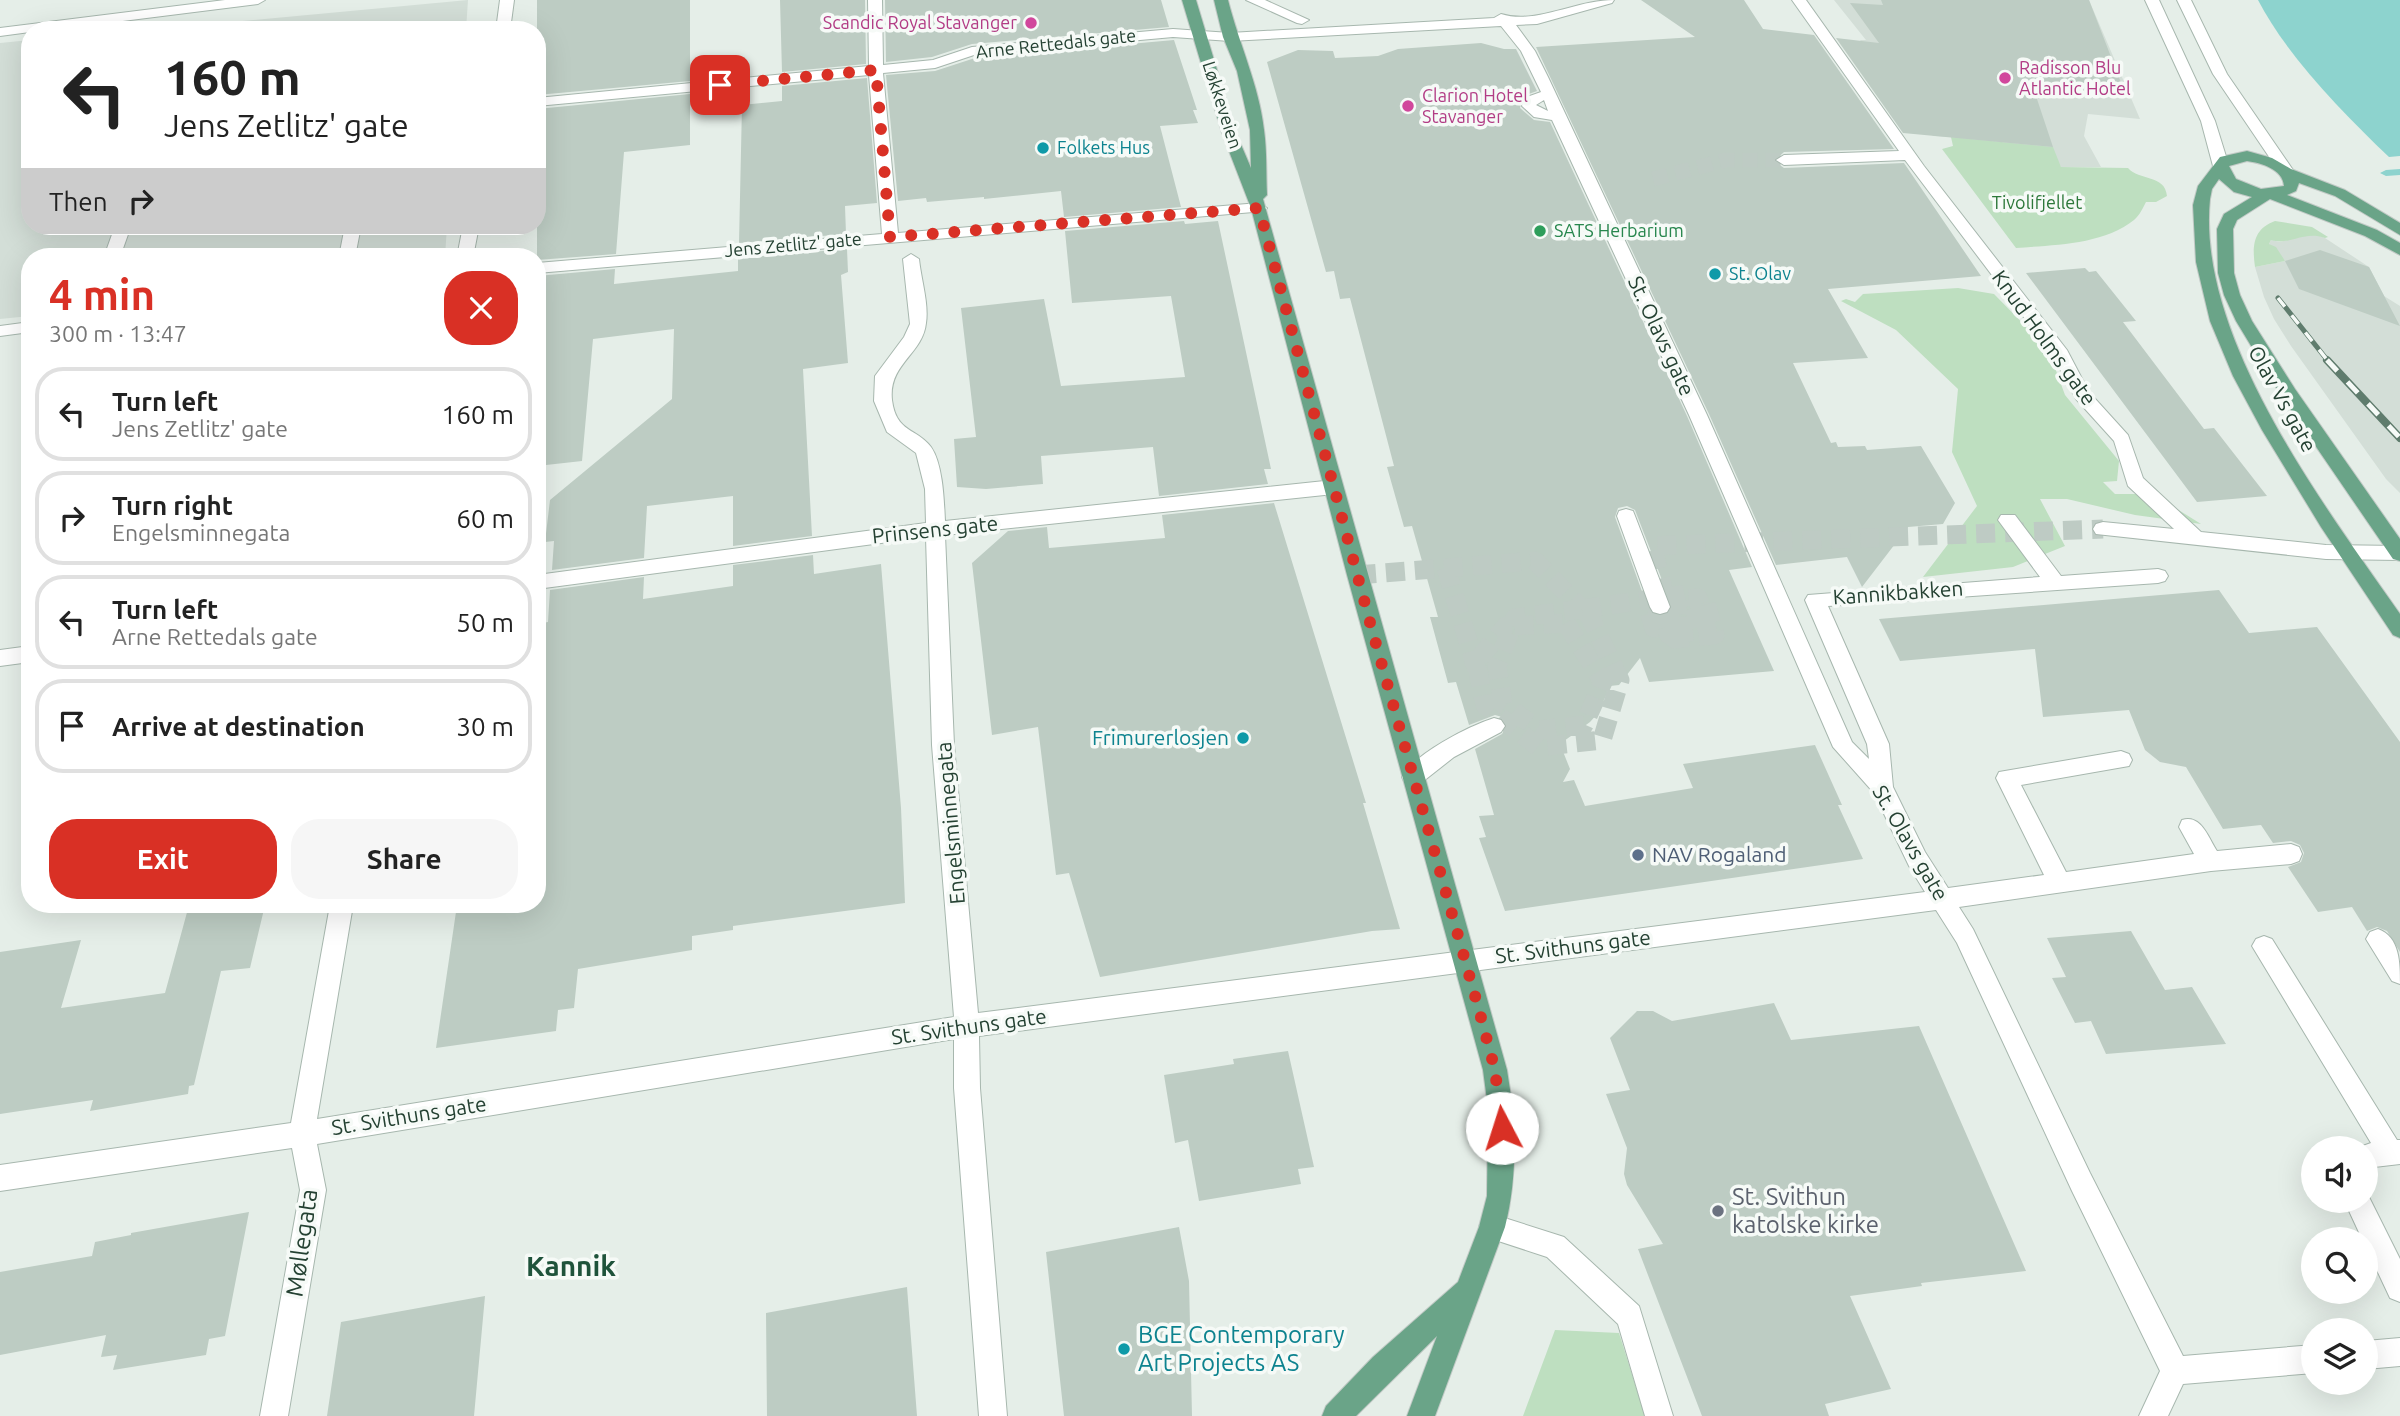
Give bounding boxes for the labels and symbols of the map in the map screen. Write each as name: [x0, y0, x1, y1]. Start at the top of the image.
place label: Scandic Royal Stavanger: [823, 12, 1017, 32]
marker: Scandic Royal Stavanger: [1023, 15, 1039, 31]
street label: Arne Rettedals gate: [975, 25, 1137, 61]
pin: [690, 55, 750, 115]
place label: Radisson Blu Atlantic Hotel: [2019, 57, 2131, 98]
street label: Løkkeveien: [1199, 58, 1246, 151]
marker: Radisson Blu Atlantic Hotel: [1997, 70, 2013, 86]
place label: Clarion Hotel Stavanger: [1422, 85, 1528, 126]
marker: Clarion Hotel Stavanger: [1400, 98, 1416, 114]
place label: Folkets Hus: [1057, 137, 1150, 157]
marker: Folkets Hus: [1035, 140, 1051, 156]
park label: Tivolifjellet: [1992, 192, 2082, 212]
place label: SATS Herbarium: [1554, 220, 1684, 240]
marker: SATS Herbarium: [1532, 223, 1548, 239]
street label: Jens Zetlitz' gate: [723, 228, 862, 260]
place label: St. Olav: [1729, 263, 1791, 283]
street label: Knud Holms gate: [1988, 265, 2102, 410]
marker: St. Olav: [1707, 266, 1723, 282]
street label: St. Olavs gate: [1624, 272, 1700, 399]
street label: Olav Vs gate: [2244, 341, 2322, 456]
street label: Prinsens gate: [871, 510, 999, 548]
street label: Kannikbakken: [1832, 575, 1964, 609]
place label: Frimurerlosjen: [1092, 725, 1229, 749]
marker: Frimurerlosjen: [1235, 730, 1251, 746]
street label: Engelsminnegata: [931, 741, 969, 905]
street label: St. Olavs gate: [1868, 781, 1953, 904]
place label: NAV Rogaland: [1652, 842, 1787, 866]
marker: NAV Rogaland: [1630, 847, 1646, 863]
street label: St. Svithuns gate: [1494, 925, 1652, 967]
street label: St. Svithuns gate: [890, 1003, 1048, 1049]
street label: St. Svithuns gate: [330, 1091, 488, 1139]
position arrow: [1465, 1091, 1539, 1165]
place label: St. Svithun katolske kirke: [1732, 1183, 1879, 1238]
street label: Møllegata: [281, 1187, 322, 1299]
marker: St. Svithun katolske kirke: [1710, 1203, 1726, 1219]
district label: Kannik: [526, 1250, 616, 1281]
place label: BGE Contemporary Art Projects AS: [1138, 1321, 1345, 1376]
marker: BGE Contemporary Art Projects AS: [1116, 1341, 1132, 1357]

